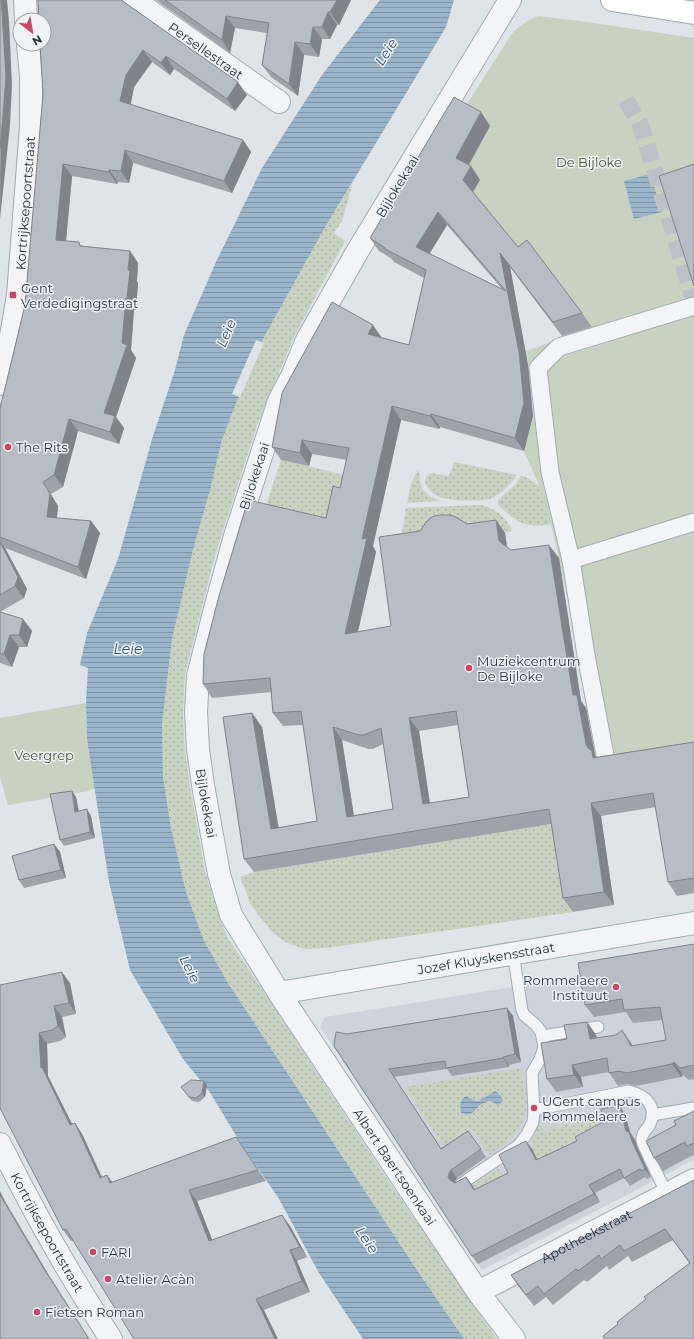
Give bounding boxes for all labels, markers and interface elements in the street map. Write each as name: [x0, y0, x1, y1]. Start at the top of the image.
north arrow: [12, 12, 52, 52]
street label: Persellestraat: [165, 19, 247, 83]
text: N: [30, 32, 45, 49]
water label: Leie: [371, 35, 401, 69]
street label: Kortrijksepoortstraat: [12, 135, 38, 271]
street label: Bijlokekaai: [372, 152, 422, 220]
park label: De Bijloke: [556, 154, 622, 170]
place label: Gent Verdedigingstraat: [21, 280, 138, 311]
marker: Gent Verdedigingstraat: [8, 290, 18, 300]
water label: Leie: [212, 316, 240, 350]
place label: The Rits: [16, 439, 68, 455]
street label: Bijlokekaai: [236, 440, 272, 512]
marker: The Rits: [3, 442, 13, 452]
water label: Leie: [114, 640, 142, 658]
place label: Muziekcentrum De Bijloke: [477, 653, 581, 684]
marker: Muziekcentrum De Bijloke: [464, 663, 474, 673]
park label: Veergrep: [14, 747, 74, 763]
street label: Bijlokekaai: [193, 767, 220, 839]
street label: Jozef Kluyskensstraat: [415, 939, 556, 978]
water label: Leie: [175, 952, 205, 986]
place label: Rommelaere Instituut: [523, 972, 608, 1003]
marker: Rommelaere Instituut: [611, 982, 621, 992]
place label: UGent campus Rommelaere: [542, 1093, 640, 1124]
marker: UGent campus Rommelaere: [529, 1103, 539, 1113]
street label: Albert Baertsoenkaai: [350, 1105, 439, 1228]
street label: Kortrijksepoortstraat: [8, 1170, 87, 1295]
street label: Apotheekstraat: [538, 1206, 635, 1266]
water label: Leie: [351, 1223, 383, 1257]
place label: FARI: [101, 1244, 131, 1260]
marker: FARI: [88, 1247, 98, 1257]
place label: Atelier Acàn: [116, 1271, 195, 1287]
marker: Atelier Acàn: [103, 1274, 113, 1284]
place label: Fietsen Roman: [45, 1304, 144, 1320]
marker: Fietsen Roman: [32, 1307, 42, 1317]

